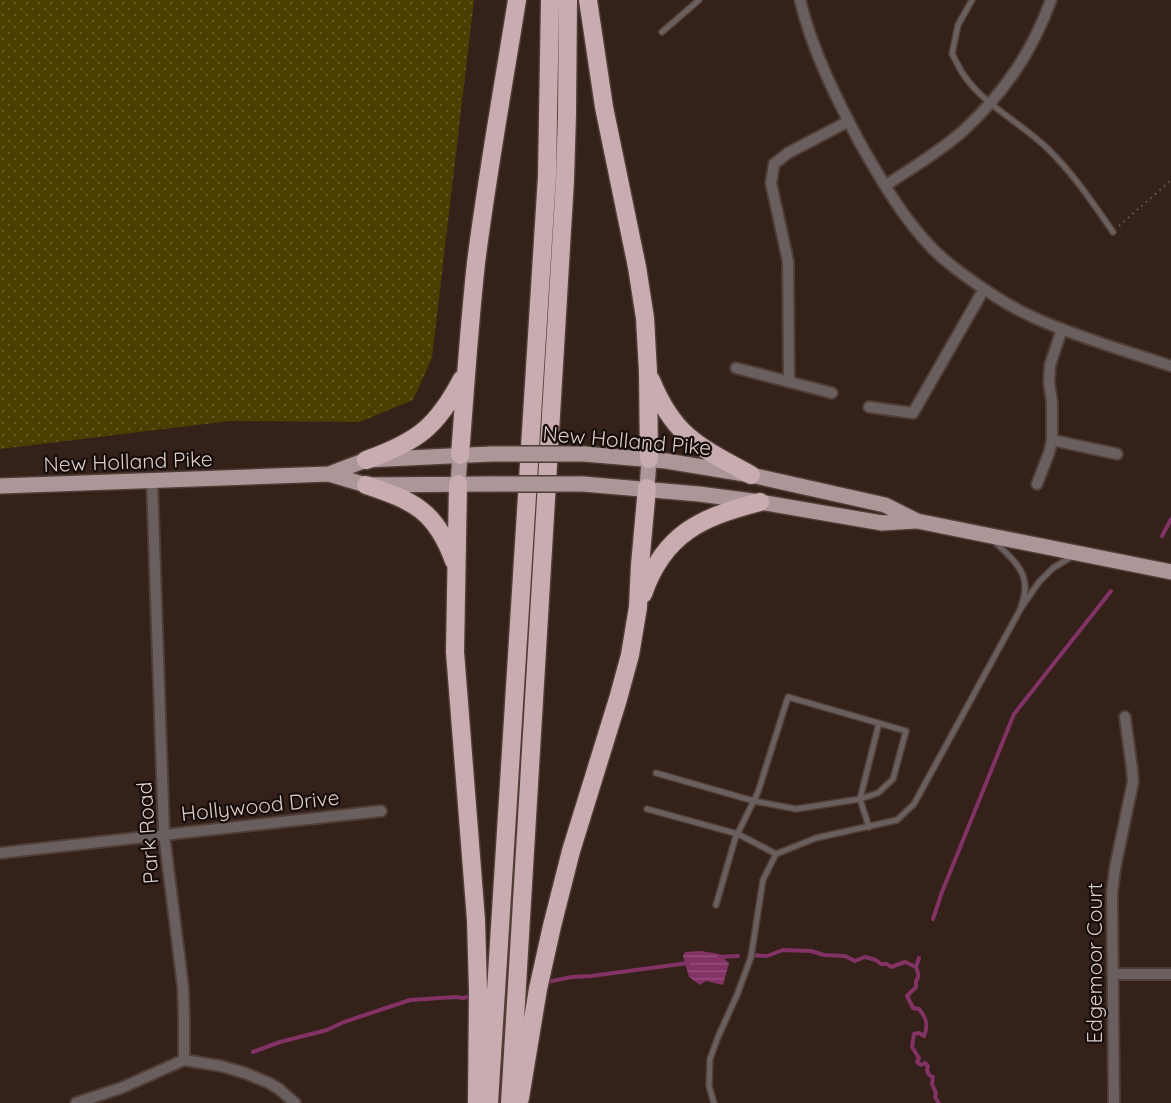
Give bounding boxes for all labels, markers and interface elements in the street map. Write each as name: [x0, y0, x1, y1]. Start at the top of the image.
street label: New Holland Pike: [542, 420, 712, 460]
street label: New Holland Pike: [43, 445, 213, 477]
street label: Park Road: [130, 781, 164, 885]
street label: Hollywood Drive: [179, 784, 341, 826]
street label: Edgemoor Court: [1081, 883, 1107, 1044]

